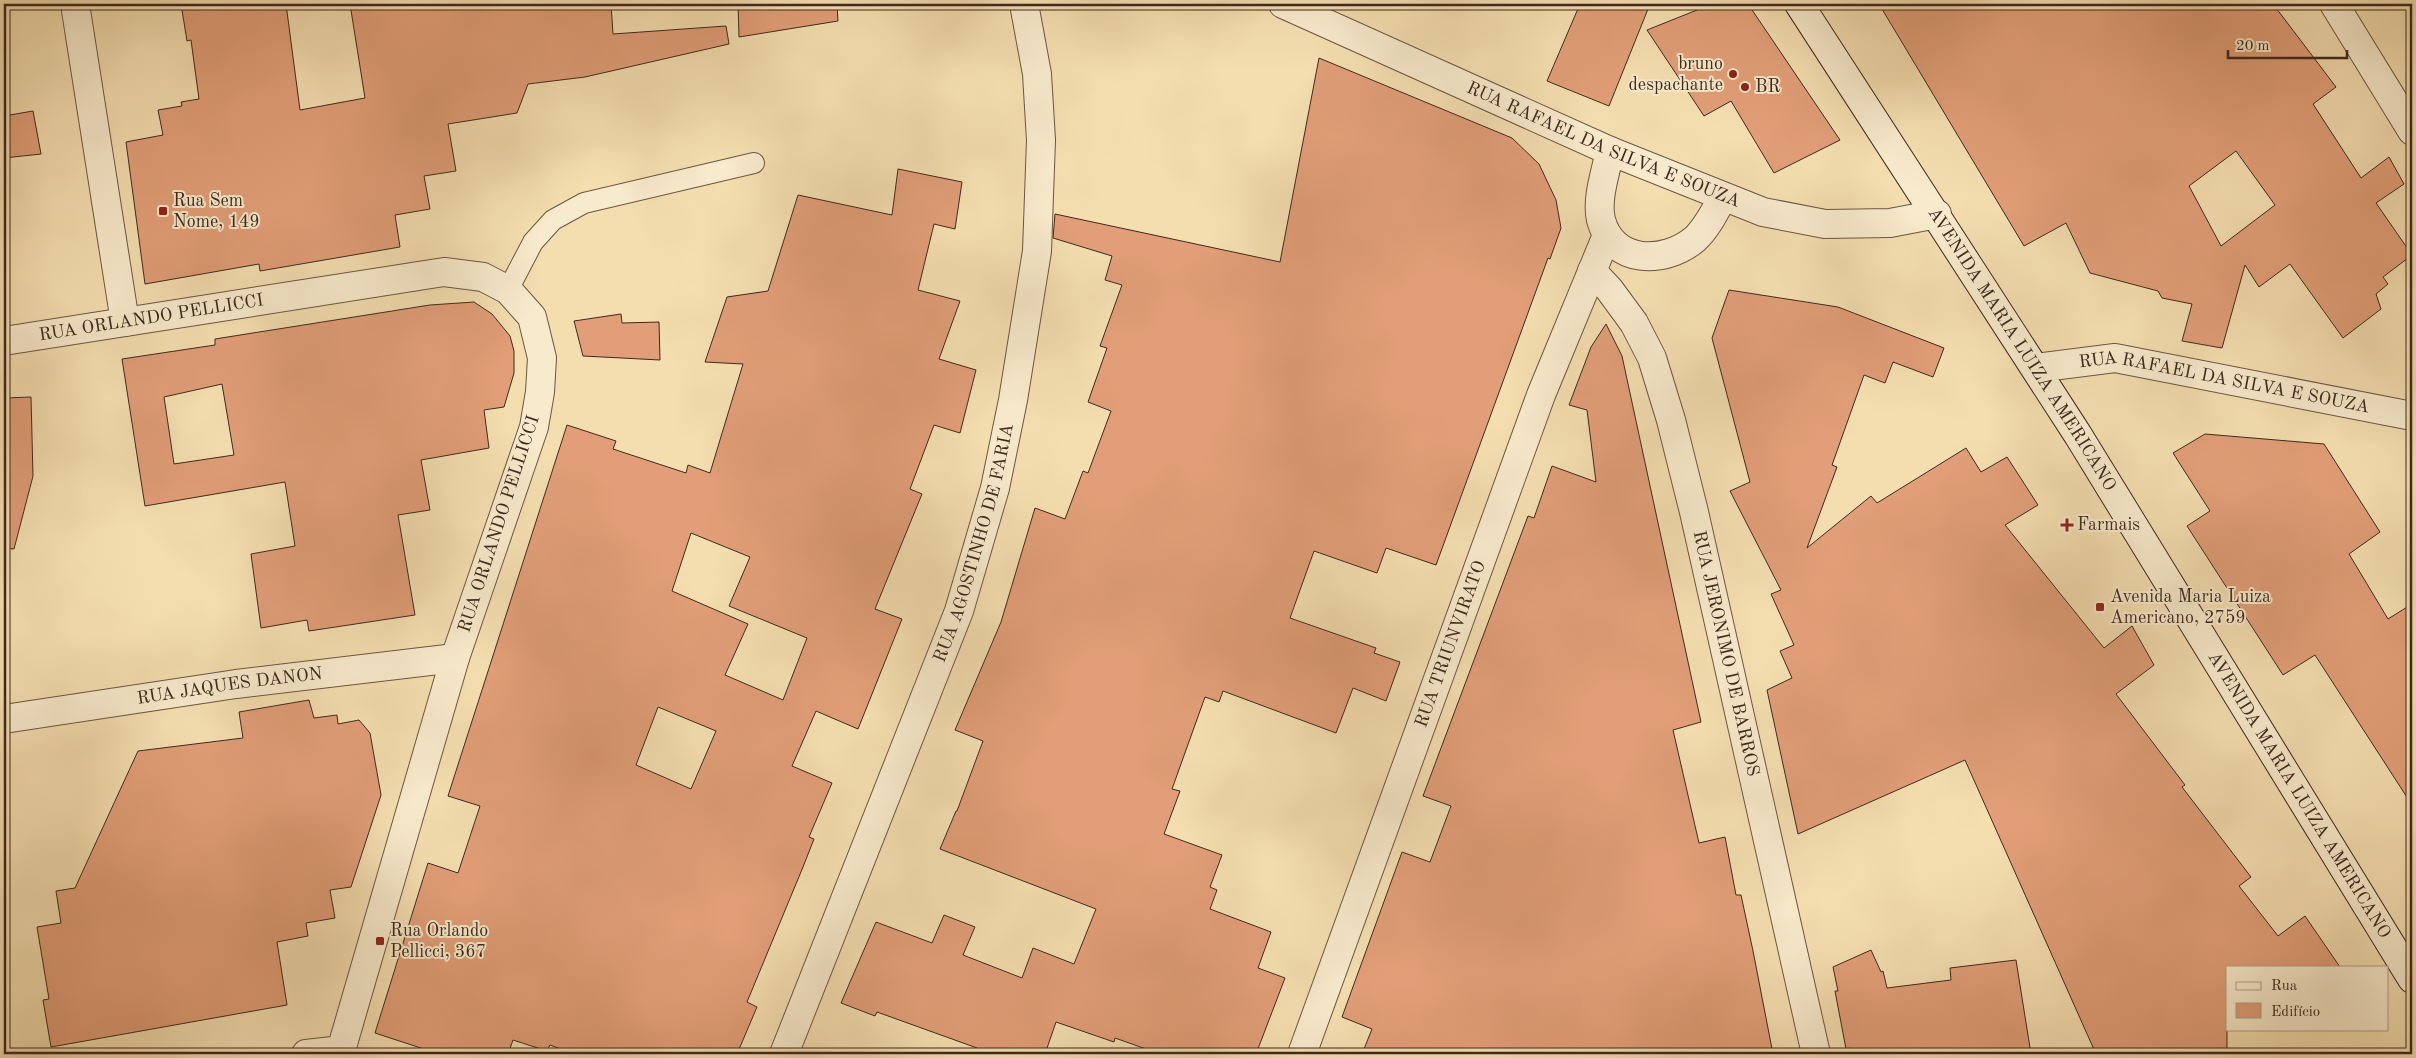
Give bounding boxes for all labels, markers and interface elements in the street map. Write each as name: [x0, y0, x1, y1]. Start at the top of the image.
scale bar: [2228, 28, 2347, 60]
text: 20 m: [2236, 39, 2270, 54]
place label: bruno despachante: [1628, 55, 1723, 94]
marker: bruno despachante: [1727, 68, 1739, 80]
place label: BR: [1755, 78, 1780, 96]
street label: RUA RAFAEL DA SILVA E SOUZA: [1464, 79, 1743, 211]
marker: BR: [1739, 81, 1751, 93]
place label: Rua Sem Nome, 149: [173, 192, 260, 231]
street label: AVENIDA MARIA LUIZA AMERICANO: [1924, 204, 2119, 494]
marker: Rua Sem Nome, 149: [157, 205, 169, 217]
street label: RUA ORLANDO PELLICCI: [37, 291, 265, 344]
street label: RUA RAFAEL DA SILVA E SOUZA: [2078, 349, 2371, 417]
street label: RUA ORLANDO PELLICCI: [455, 413, 543, 635]
street label: RUA AGOSTINHO DE FARIA: [931, 422, 1017, 665]
place label: Farmais: [2077, 516, 2140, 534]
marker: Farmais: [2061, 519, 2073, 531]
street label: RUA JERONIMO DE BARROS: [1689, 529, 1762, 778]
street label: RUA TRIUNVIRATO: [1412, 558, 1489, 730]
place label: Avenida Maria Luiza Americano, 2759: [2110, 588, 2271, 627]
marker: Avenida Maria Luiza Americano, 2759: [2094, 601, 2106, 613]
street label: AVENIDA MARIA LUIZA AMERICANO: [2204, 649, 2394, 942]
street label: RUA JAQUES DANON: [136, 665, 324, 708]
place label: Rua Orlando Pellicci, 367: [390, 922, 488, 961]
marker: Rua Orlando Pellicci, 367: [374, 935, 386, 947]
legend: [2226, 966, 2388, 1030]
text: Rua: [2271, 979, 2298, 994]
text: Edifício: [2271, 1005, 2320, 1020]

